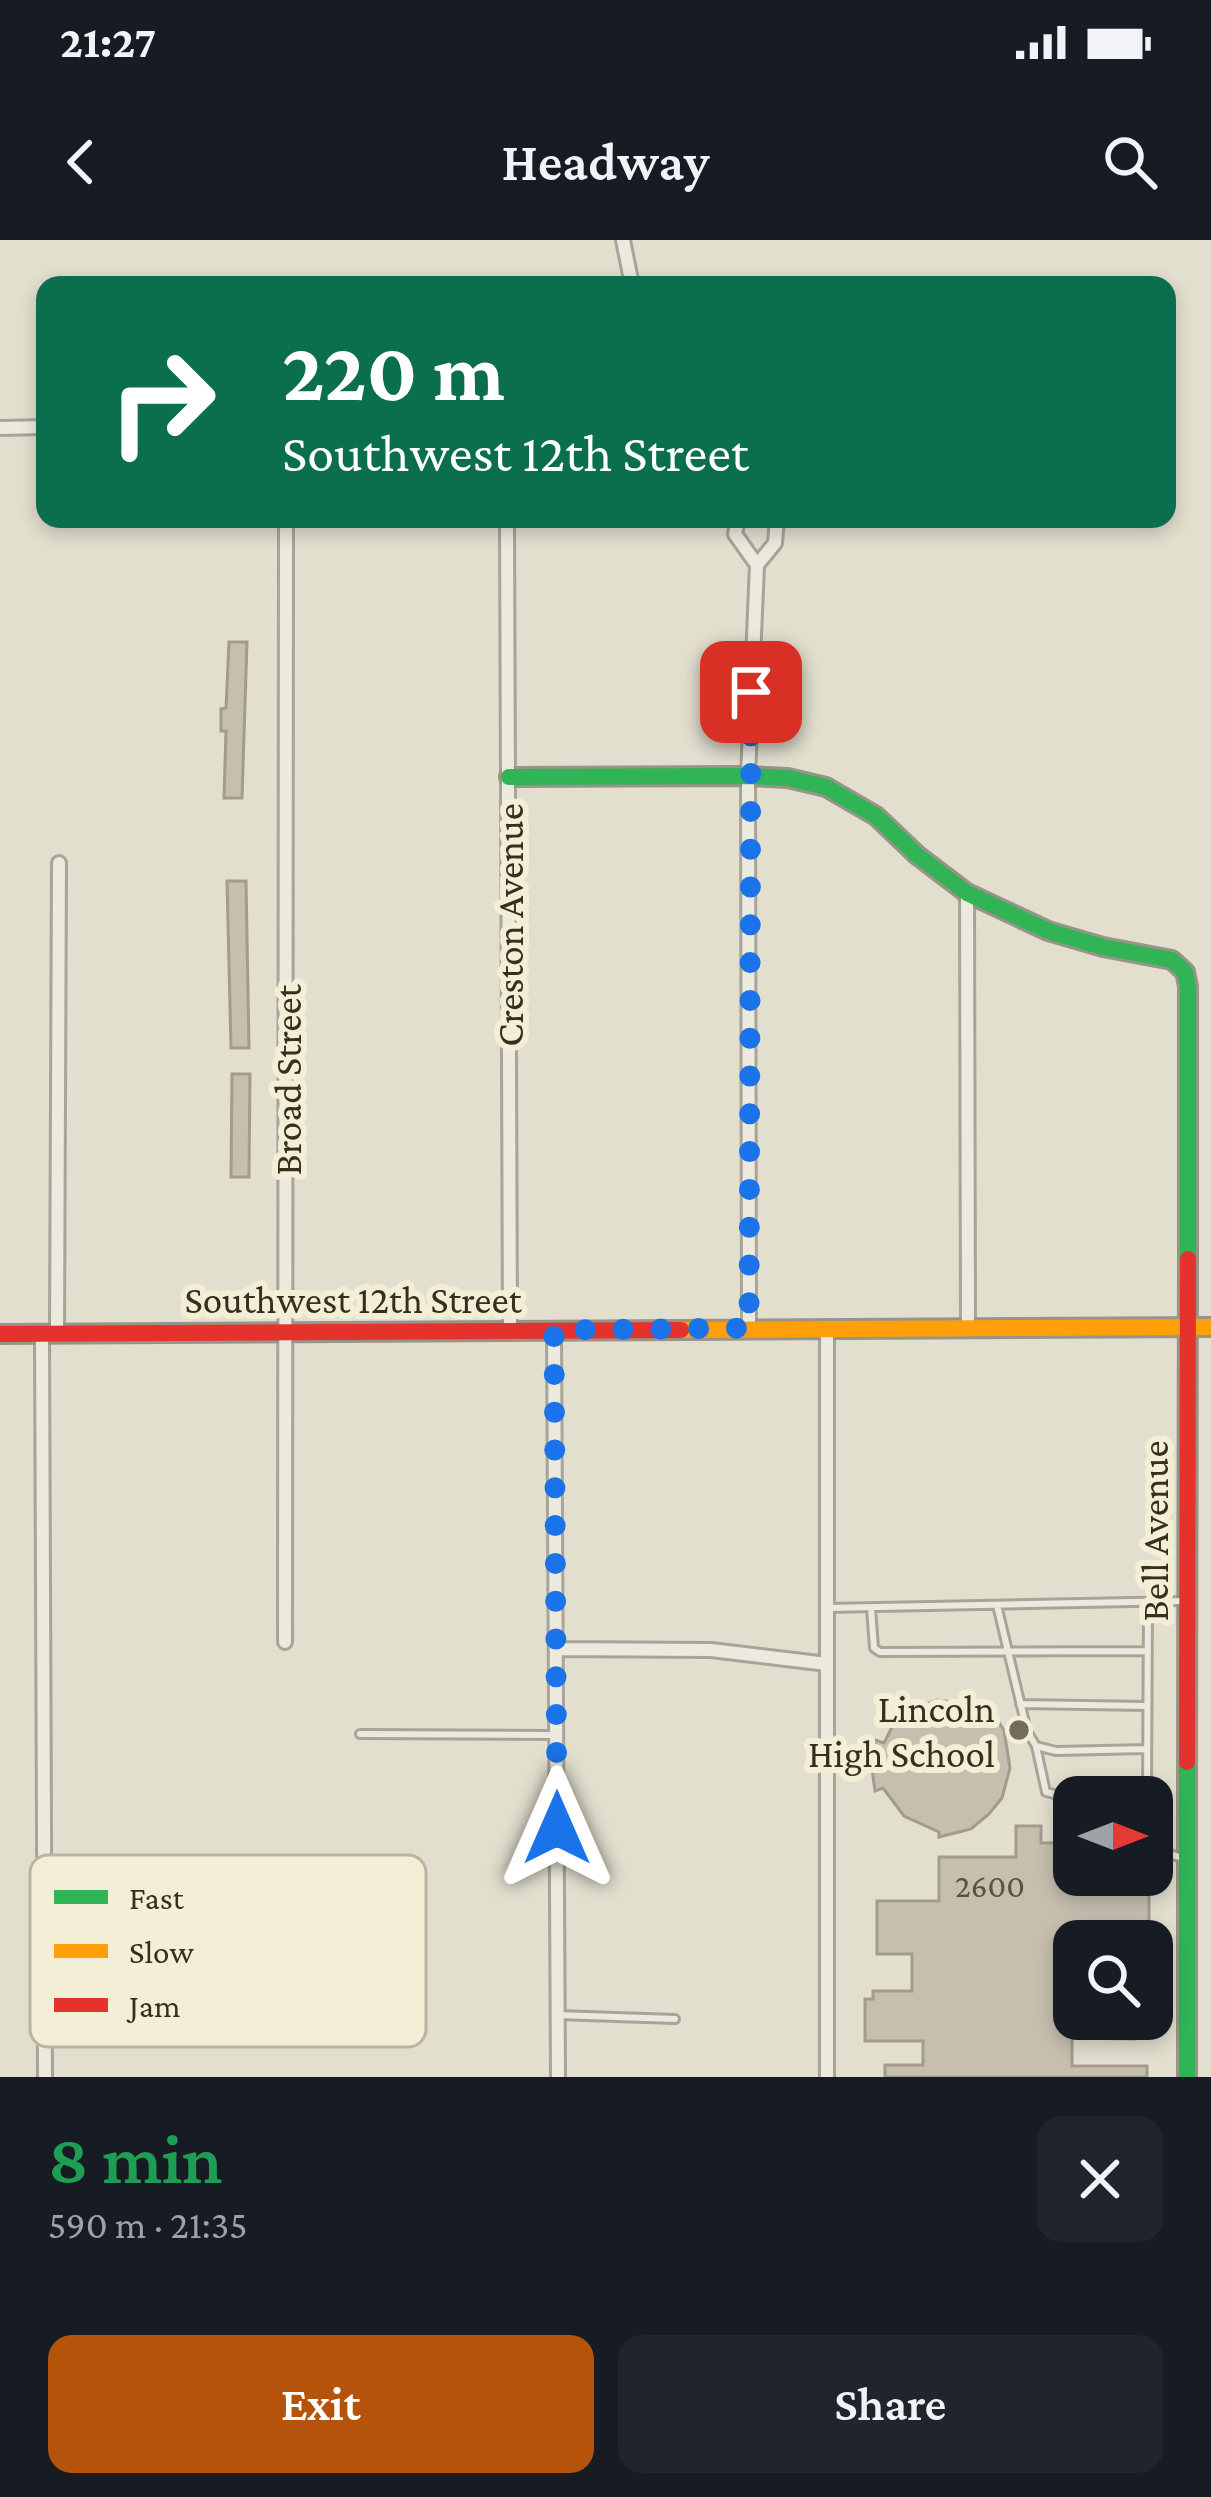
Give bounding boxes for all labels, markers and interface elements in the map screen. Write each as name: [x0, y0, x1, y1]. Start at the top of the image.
text: 21:27: [60, 17, 156, 67]
icon: back: [48, 129, 114, 195]
icon: search: [1097, 129, 1163, 195]
text: Headway: [501, 132, 710, 192]
icon: right: [84, 324, 240, 480]
text: 220 m: [282, 325, 505, 418]
text: Southwest 12th Street: [282, 423, 749, 483]
pin: [700, 641, 802, 743]
icon: arrive: [718, 659, 784, 725]
street label: Creston Avenue: [488, 803, 531, 1047]
street label: Broad Street: [266, 983, 309, 1175]
street label: Southwest 12th Street: [184, 1278, 523, 1321]
street label: Bell Avenue: [1133, 1440, 1176, 1622]
place label: Lincoln High School: [808, 1687, 995, 1776]
marker: Lincoln High School: [1006, 1717, 1032, 1743]
position arrow: [494, 1765, 620, 1891]
north arrow: [1053, 1776, 1173, 1896]
map controls: [1053, 1776, 1173, 2040]
legend: [30, 1855, 426, 2047]
house number: 2600: [955, 1867, 1025, 1904]
text: Fast: [129, 1879, 185, 1916]
button: search: [1053, 1920, 1173, 2040]
text: Slow: [129, 1933, 194, 1970]
text: Jam: [126, 1987, 181, 2024]
button: close: [1037, 2116, 1163, 2242]
text: 8 min: [48, 2118, 223, 2198]
text: 590 m · 21:35: [48, 2203, 248, 2246]
button: Exit: [48, 2335, 594, 2473]
button: Share: [618, 2335, 1163, 2473]

